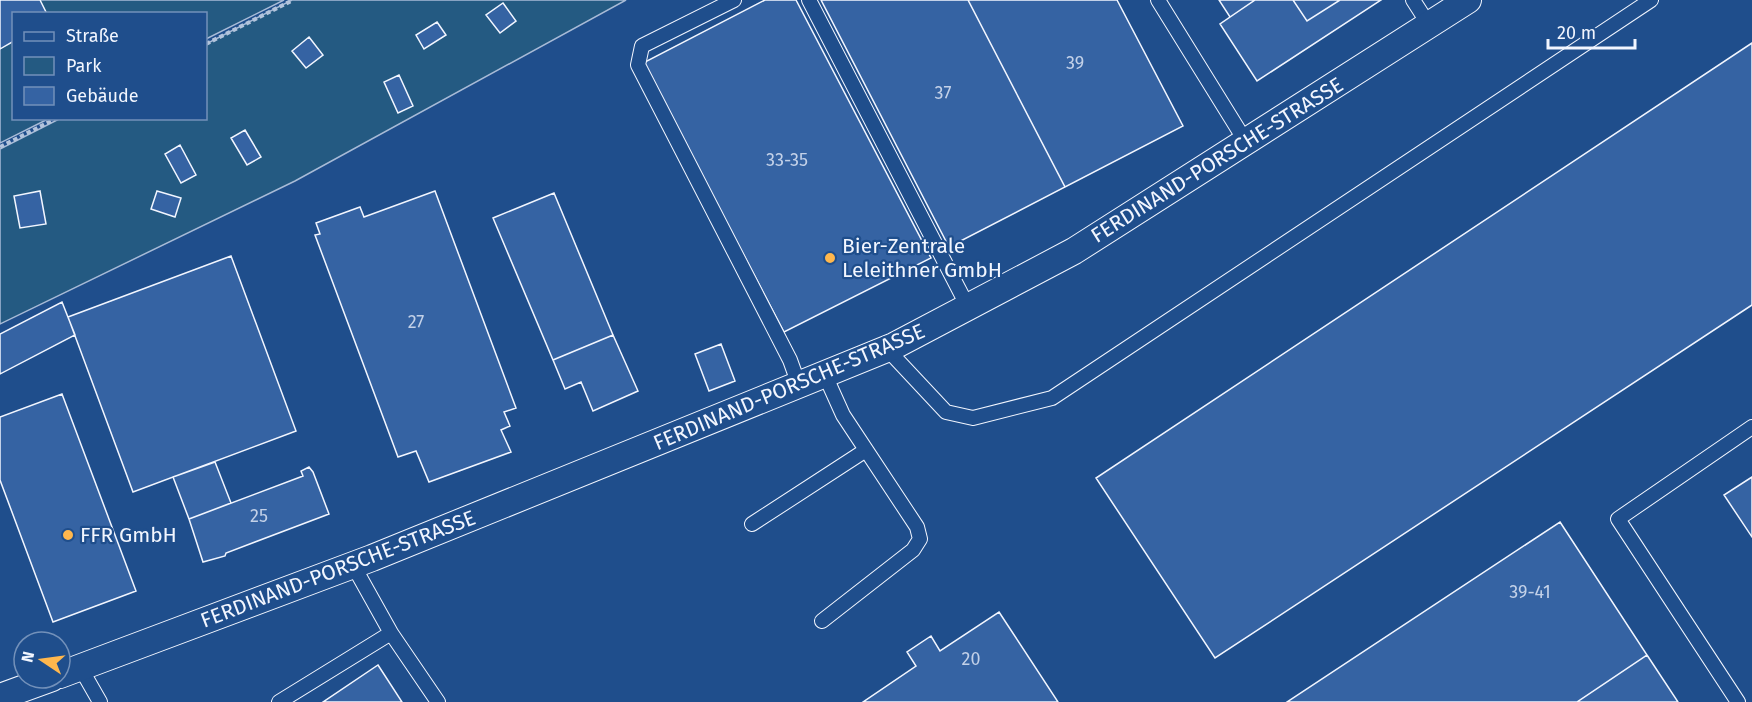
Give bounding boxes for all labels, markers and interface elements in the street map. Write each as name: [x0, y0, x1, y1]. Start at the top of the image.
legend: [12, 12, 207, 120]
scale bar: [1548, 12, 1635, 50]
text: 20 m: [1557, 22, 1596, 44]
text: Straße: [66, 25, 119, 47]
house number: 39: [1066, 52, 1084, 74]
text: Park: [66, 55, 102, 77]
street label: FERDINAND-PORSCHE-STRASSE: [1086, 72, 1348, 248]
house number: 37: [935, 82, 951, 104]
text: Gebäude: [66, 85, 139, 107]
house number: 33-35: [766, 149, 808, 171]
place label: Bier-Zentrale Leleithner GmbH: [842, 233, 1002, 283]
marker: Bier-Zentrale Leleithner GmbH: [823, 251, 837, 265]
house number: 27: [408, 311, 424, 333]
street label: FERDINAND-PORSCHE-STRASSE: [649, 318, 929, 456]
street label: FERDINAND-PORSCHE-STRASSE: [197, 504, 479, 634]
house number: 25: [250, 505, 268, 527]
place label: FFR GmbH: [80, 522, 177, 548]
marker: FFR GmbH: [61, 528, 75, 542]
house number: 39-41: [1509, 581, 1551, 603]
north arrow: [12, 630, 72, 690]
house number: 20: [962, 648, 980, 670]
text: N: [17, 649, 38, 664]

